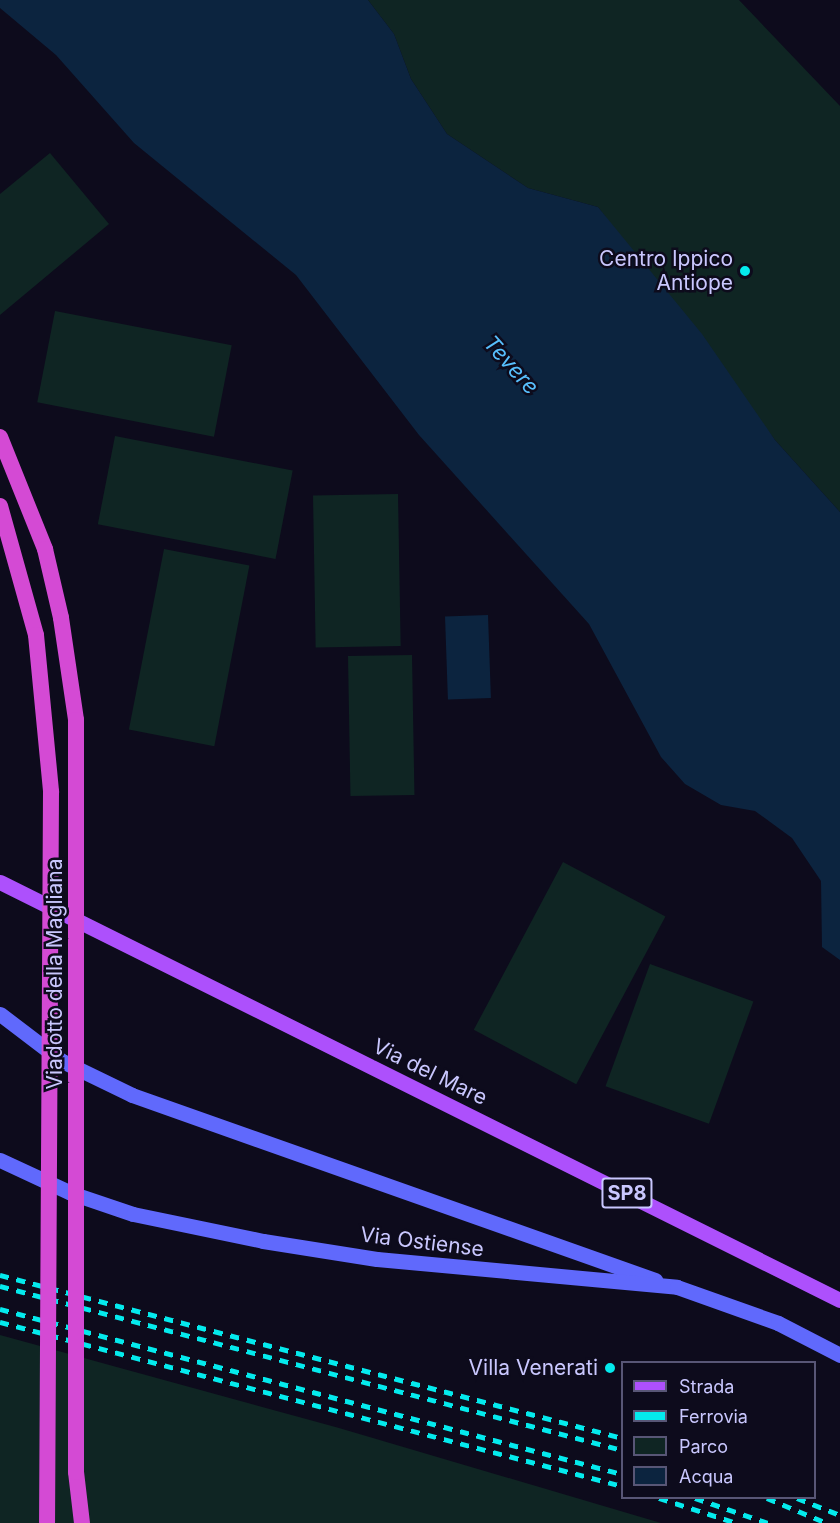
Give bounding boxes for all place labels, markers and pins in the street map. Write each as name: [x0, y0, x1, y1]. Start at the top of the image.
place label: Centro Ippico Antiope: [599, 246, 733, 296]
marker: Centro Ippico Antiope: [738, 264, 752, 278]
place label: Villa Venerati: [469, 1355, 598, 1381]
marker: Villa Venerati: [603, 1361, 617, 1375]

